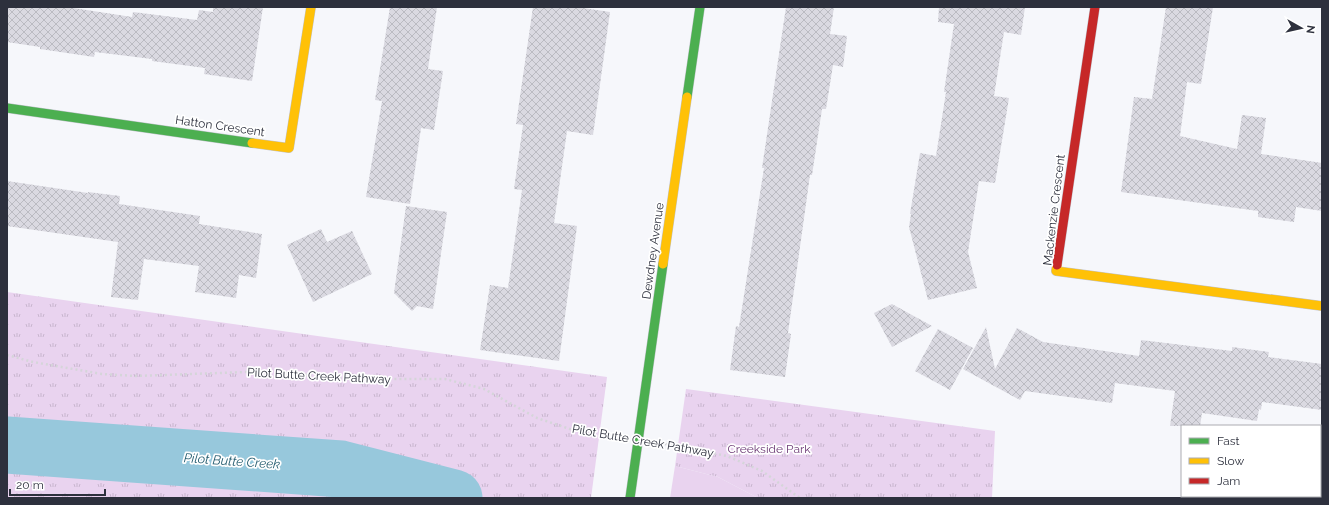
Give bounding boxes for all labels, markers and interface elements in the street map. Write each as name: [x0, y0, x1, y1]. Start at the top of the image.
north arrow: [1281, 8, 1321, 48]
text: N: [1303, 24, 1317, 34]
street label: Hatton Crescent: [174, 113, 266, 139]
street label: Mackenzie Crescent: [1040, 154, 1068, 266]
street label: Dewdney Avenue: [639, 202, 667, 300]
street label: Pilot Butte Creek Pathway: [247, 365, 392, 387]
street label: Pilot Butte Creek Pathway: [571, 422, 715, 460]
legend: [1181, 425, 1321, 497]
text: Fast: [1217, 434, 1240, 448]
park label: Creekside Park: [727, 442, 811, 456]
water label: Pilot Butte Creek: [183, 450, 281, 472]
text: Slow: [1217, 454, 1244, 468]
scale bar: [10, 471, 105, 497]
text: Jam: [1217, 474, 1240, 488]
text: 20 m: [16, 478, 44, 492]

